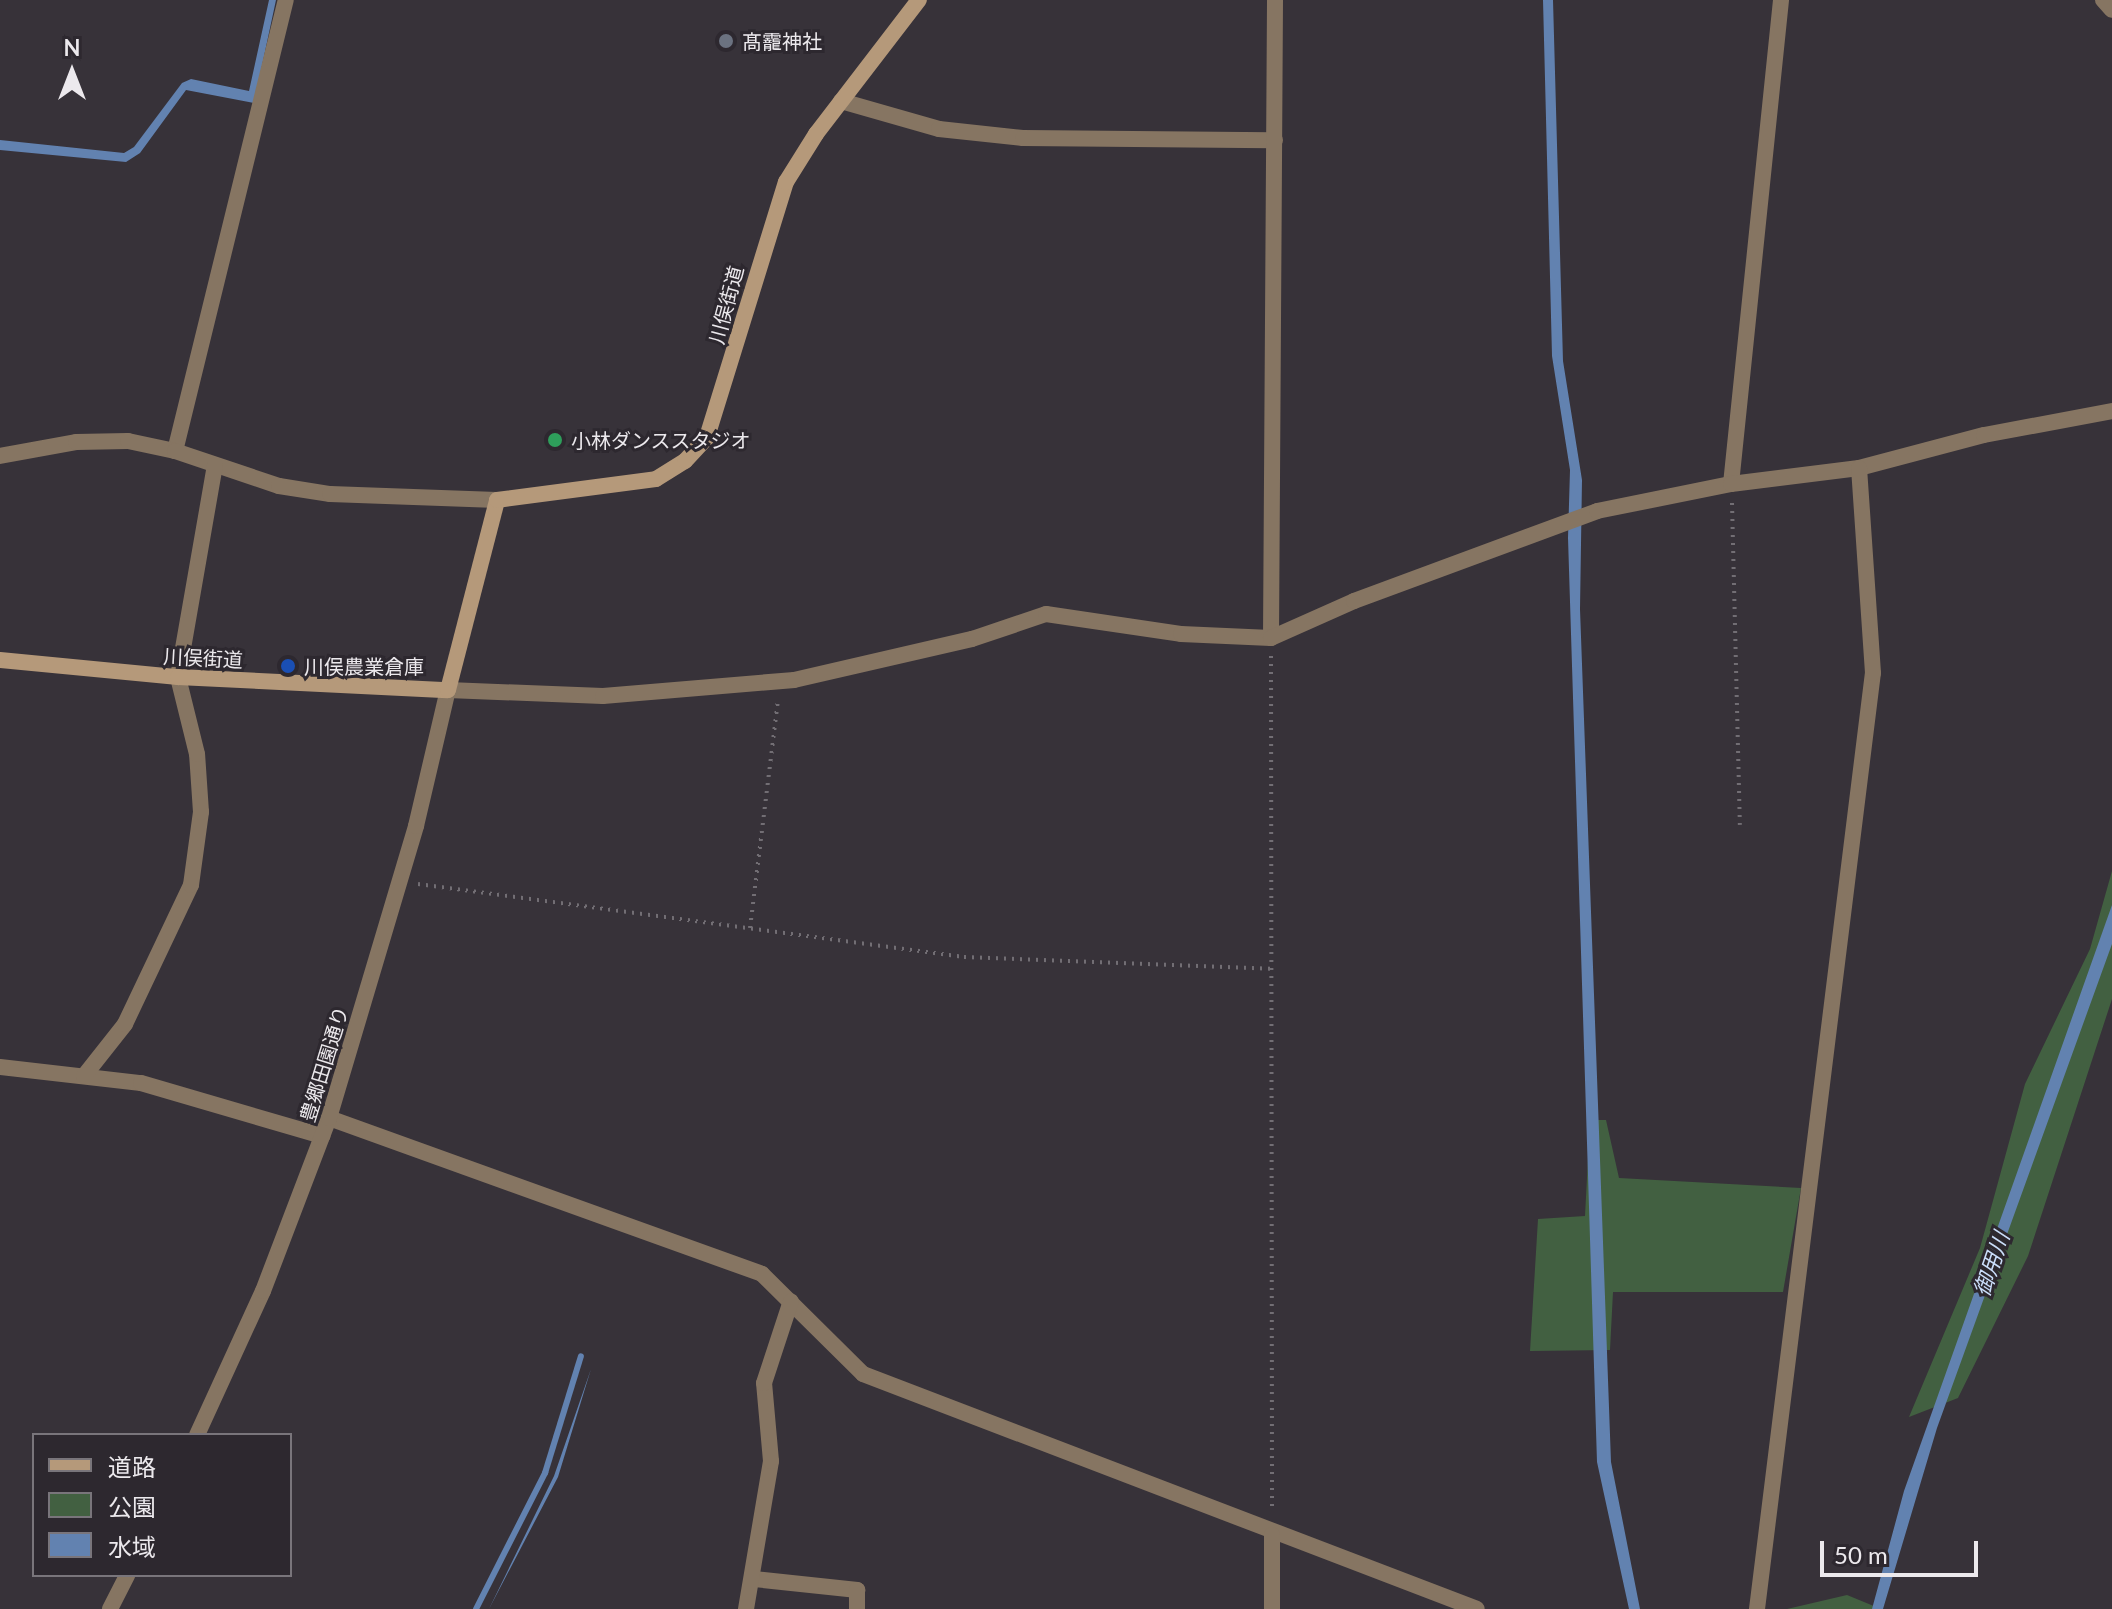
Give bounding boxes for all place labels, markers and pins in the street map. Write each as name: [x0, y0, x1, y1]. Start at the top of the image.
place label: 髙靇神社: [742, 29, 822, 53]
marker: 髙靇神社: [717, 32, 735, 50]
place label: 小林ダンススタジオ: [571, 428, 751, 452]
marker: 小林ダンススタジオ: [546, 431, 564, 449]
place label: 川俣農業倉庫: [304, 654, 424, 678]
marker: 川俣農業倉庫: [279, 657, 297, 675]

